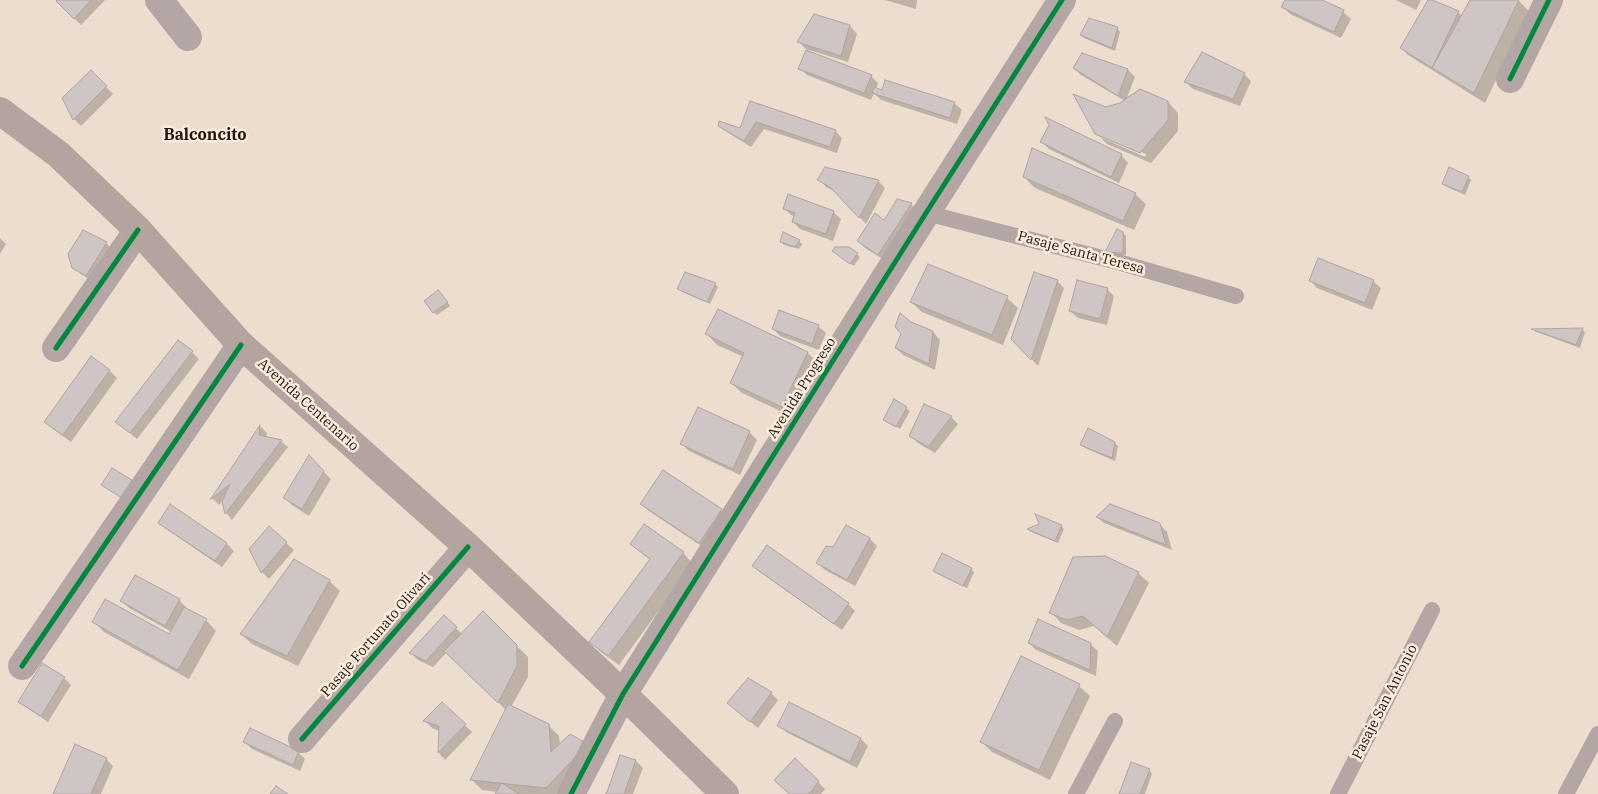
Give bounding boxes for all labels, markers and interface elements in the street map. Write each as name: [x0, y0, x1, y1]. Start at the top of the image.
district label: Balconcito: [163, 125, 247, 145]
street label: Pasaje Santa Teresa: [1016, 228, 1146, 278]
street label: Avenida Progreso: [764, 335, 840, 441]
street label: Avenida Centenario: [254, 355, 362, 455]
street label: Pasaje Fortunato Olivari: [318, 570, 434, 700]
street label: Pasaje San Antonio: [1349, 642, 1421, 762]

